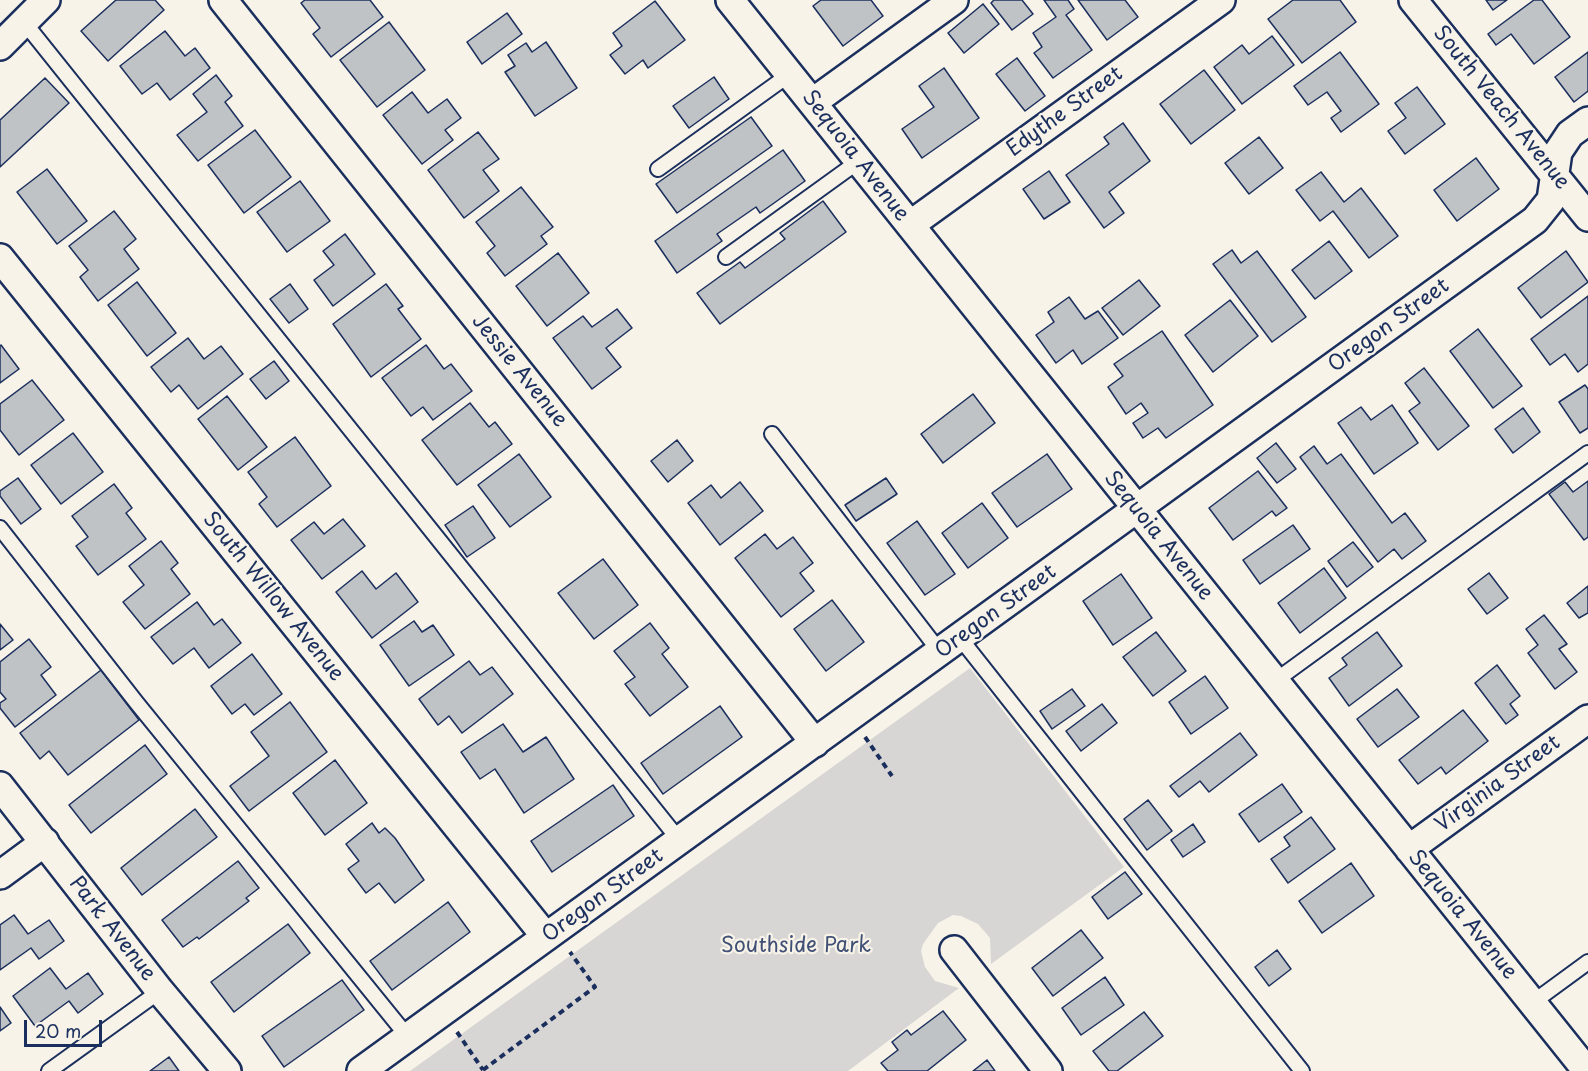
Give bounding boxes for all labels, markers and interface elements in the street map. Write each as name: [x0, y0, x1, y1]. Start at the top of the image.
street label: South Veach Avenue: [1427, 21, 1575, 195]
street label: Edythe Street: [1002, 61, 1128, 163]
street label: Sequoia Avenue: [796, 86, 914, 226]
street label: Oregon Street: [1324, 274, 1454, 378]
street label: Jessie Avenue: [466, 310, 572, 432]
street label: Sequoia Avenue: [1098, 466, 1218, 606]
street label: South Willow Avenue: [197, 508, 349, 686]
street label: Oregon Street: [931, 560, 1061, 664]
street label: Virginia Street: [1431, 730, 1565, 838]
street label: Oregon Street: [538, 844, 668, 948]
street label: Sequoia Avenue: [1402, 845, 1522, 985]
street label: Park Avenue: [63, 872, 161, 986]
park label: Southside Park: [721, 933, 871, 959]
scale bar: [27, 1008, 105, 1046]
text: 20 m: [35, 1017, 81, 1044]

